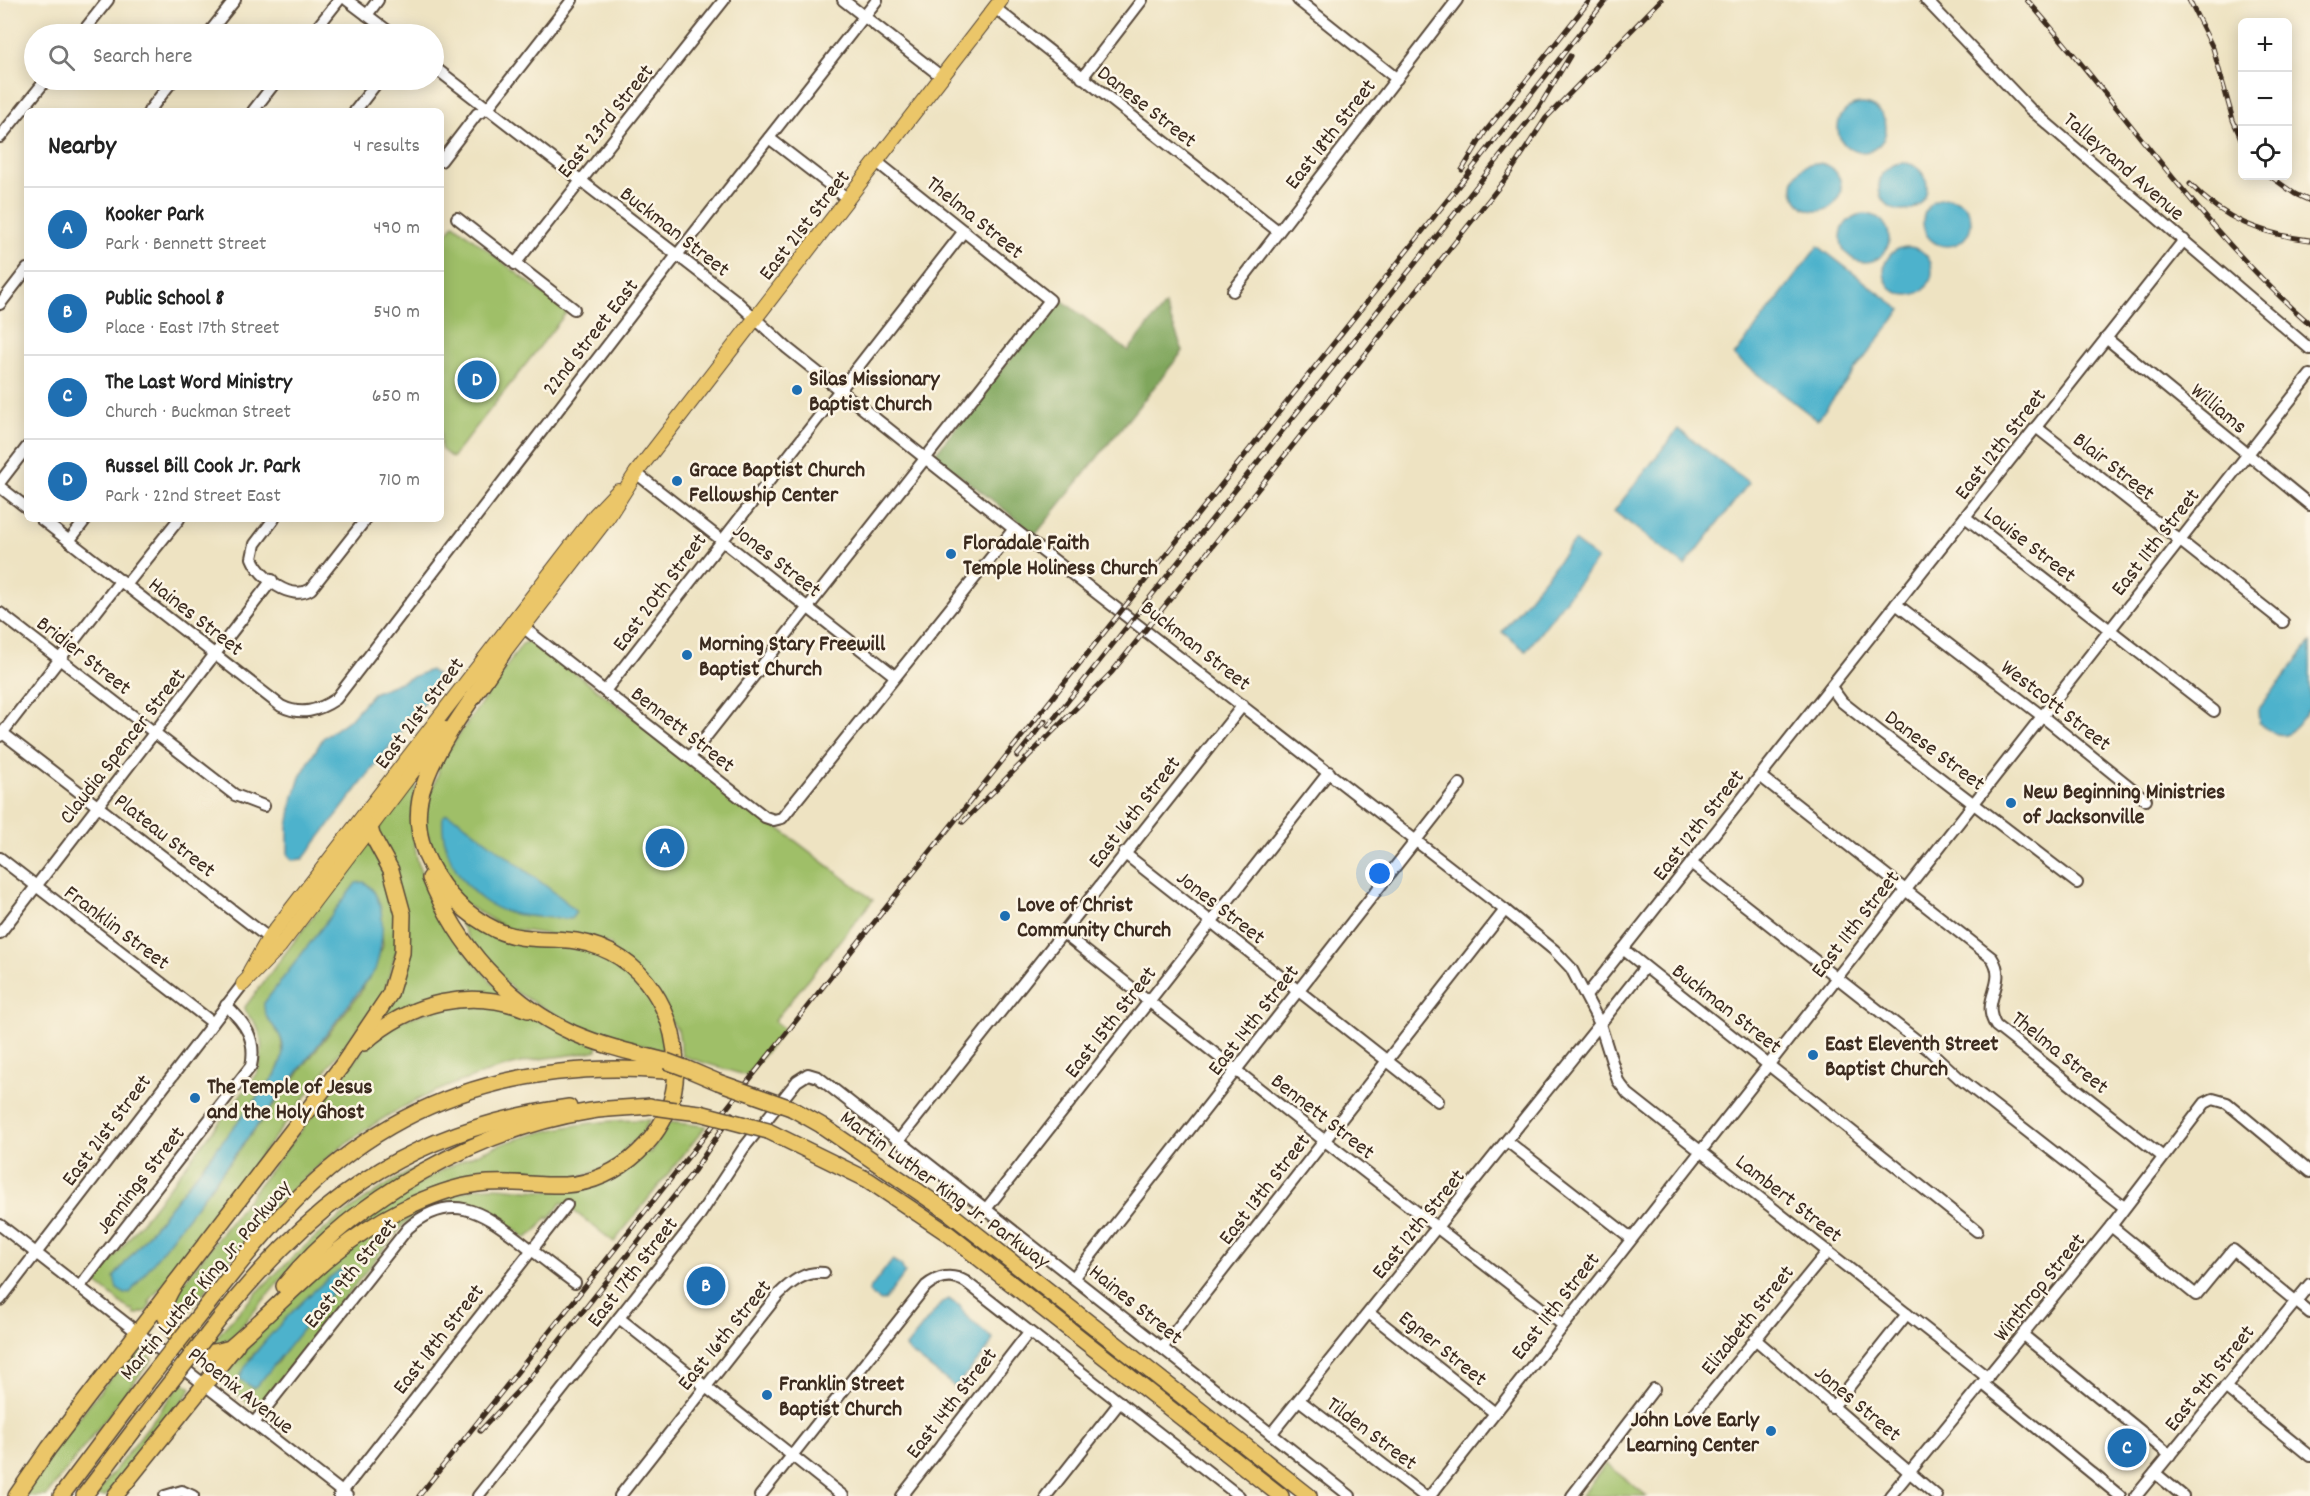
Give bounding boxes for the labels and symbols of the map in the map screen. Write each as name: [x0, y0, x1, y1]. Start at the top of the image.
street label: East 23rd Street: [551, 58, 663, 186]
street label: Danese Street: [1089, 59, 1202, 157]
street label: East 18th Street: [1279, 73, 1385, 197]
street label: Talleyrand Avenue: [2055, 106, 2190, 229]
street label: East 21st Street: [753, 164, 859, 288]
street label: Thelma Street: [918, 170, 1029, 268]
street label: Buckman Street: [612, 180, 735, 286]
street label: 22nd Street East: [536, 273, 647, 403]
pin: D: [458, 358, 496, 403]
place label: Silas Missionary Baptist Church: [809, 365, 940, 421]
street label: Williams: [2183, 377, 2253, 443]
marker: Silas Missionary Baptist Church: [790, 383, 804, 397]
street label: East 12th Street: [1948, 383, 2055, 507]
street label: Blair Street: [2065, 426, 2160, 510]
place label: Grace Baptist Church Fellowship Center: [689, 456, 865, 512]
marker: Grace Baptist Church Fellowship Center: [670, 474, 684, 488]
street label: East 11th Street: [2105, 483, 2209, 604]
street label: Louise Street: [1976, 500, 2082, 592]
street label: Jones Street: [725, 517, 827, 606]
street label: East 20th Street: [606, 527, 716, 659]
place label: Floradale Faith Temple Holiness Church: [963, 529, 1158, 585]
marker: Floradale Faith Temple Holiness Church: [944, 547, 958, 561]
street label: Haines Street: [141, 571, 249, 665]
street label: Buckman Street: [1133, 594, 1256, 700]
street label: Bridier Street: [29, 610, 137, 704]
place label: Morning Stary Freewill Baptist Church: [699, 630, 886, 686]
marker: Morning Stary Freewill Baptist Church: [680, 648, 694, 662]
street label: East 21st Street: [368, 652, 473, 777]
street label: Westcott Street: [1993, 654, 2117, 760]
street label: Claudia Spencer Street: [53, 663, 195, 832]
street label: Bennett Street: [623, 680, 741, 781]
street label: Danese Street: [1877, 704, 1991, 800]
street label: East 16th Street: [1082, 750, 1190, 876]
street label: East 12th Street: [1646, 764, 1753, 888]
place label: New Beginning Ministries of Jacksonville: [2023, 778, 2225, 834]
street label: Plateau Street: [106, 787, 221, 886]
marker: New Beginning Ministries of Jacksonville: [2004, 796, 2018, 810]
pin: A: [646, 826, 684, 870]
your location: [1365, 859, 1394, 888]
street label: Jones Street: [1169, 864, 1271, 953]
street label: East 11th Street: [1805, 865, 1909, 986]
street label: Franklin Street: [56, 879, 175, 979]
place label: Love of Christ Community Church: [1017, 891, 1171, 947]
marker: Love of Christ Community Church: [998, 909, 1012, 923]
street label: Buckman Street: [1664, 957, 1787, 1063]
street label: East 14th Street: [1201, 959, 1308, 1083]
street label: East 15th Street: [1058, 961, 1165, 1086]
street label: Thelma Street: [2003, 1005, 2114, 1103]
place label: East Eleventh Street Baptist Church: [1825, 1030, 1999, 1086]
marker: East Eleventh Street Baptist Church: [1806, 1048, 1820, 1062]
street label: Bennett Street: [1263, 1067, 1381, 1168]
street label: East 21st Street: [55, 1069, 160, 1194]
place label: The Temple of Jesus and the Holy Ghost: [207, 1073, 373, 1129]
marker: The Temple of Jesus and the Holy Ghost: [188, 1091, 202, 1105]
street label: Martin Luther King Jr. Parkway: [832, 1104, 1056, 1278]
street label: Jennings Street: [90, 1121, 194, 1242]
street label: East 13th Street: [1212, 1128, 1319, 1253]
street label: Lambert Street: [1728, 1148, 1848, 1252]
street label: East 12th Street: [1366, 1163, 1474, 1287]
street label: Martin Luther King Jr. Parkway: [113, 1174, 301, 1388]
street label: East 17th Street: [581, 1211, 687, 1335]
street label: East 19th Street: [297, 1212, 406, 1336]
street label: Winthrop Street: [1987, 1227, 2094, 1349]
street label: East 11th Street: [1505, 1247, 1609, 1368]
street label: Haines Street: [1081, 1258, 1189, 1353]
street label: Elizabeth Street: [1695, 1259, 1803, 1383]
pin: B: [686, 1264, 726, 1308]
street label: East 16th Street: [671, 1274, 780, 1398]
street label: East 18th Street: [387, 1278, 493, 1402]
street label: Egner Street: [1391, 1304, 1493, 1395]
street label: East 9th Street: [2158, 1319, 2264, 1439]
street label: Phoenix Avenue: [180, 1340, 299, 1443]
street label: East 14th Street: [899, 1342, 1006, 1466]
street label: Jones Street: [1806, 1359, 1907, 1450]
place label: Franklin Street Baptist Church: [779, 1370, 905, 1426]
marker: Franklin Street Baptist Church: [760, 1388, 774, 1402]
street label: Tilden Street: [1319, 1390, 1423, 1479]
place label: John Love Early Learning Center: [1626, 1406, 1760, 1462]
marker: John Love Early Learning Center: [1764, 1424, 1778, 1438]
pin: C: [2108, 1426, 2146, 1470]

